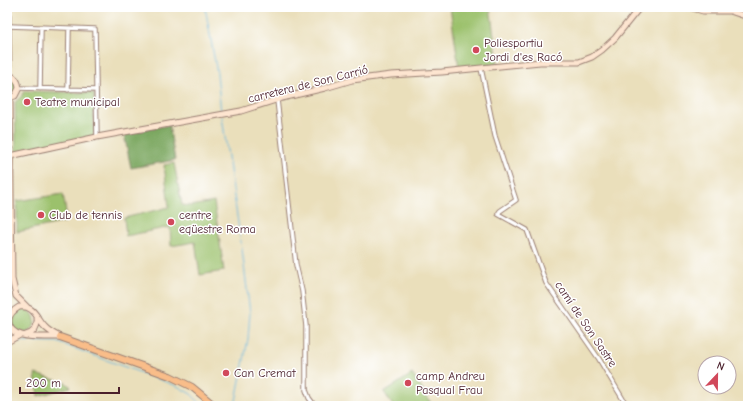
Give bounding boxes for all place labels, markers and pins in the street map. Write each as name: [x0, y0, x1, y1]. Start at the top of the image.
place label: Poliesportiu Jordi d'es Racó: [484, 36, 562, 64]
marker: Poliesportiu Jordi d'es Racó: [471, 45, 481, 55]
place label: Teatre municipal: [35, 95, 120, 109]
marker: Teatre municipal: [22, 97, 32, 107]
place label: Club de tennis: [49, 208, 122, 222]
place label: centre eqüestre Roma: [179, 208, 256, 236]
marker: Club de tennis: [36, 210, 46, 220]
marker: centre eqüestre Roma: [166, 217, 176, 227]
place label: Can Cremat: [234, 366, 296, 380]
marker: Can Cremat: [221, 368, 231, 378]
place label: camp Andreu Pasqual Frau: [416, 369, 485, 397]
marker: camp Andreu Pasqual Frau: [403, 378, 413, 388]

